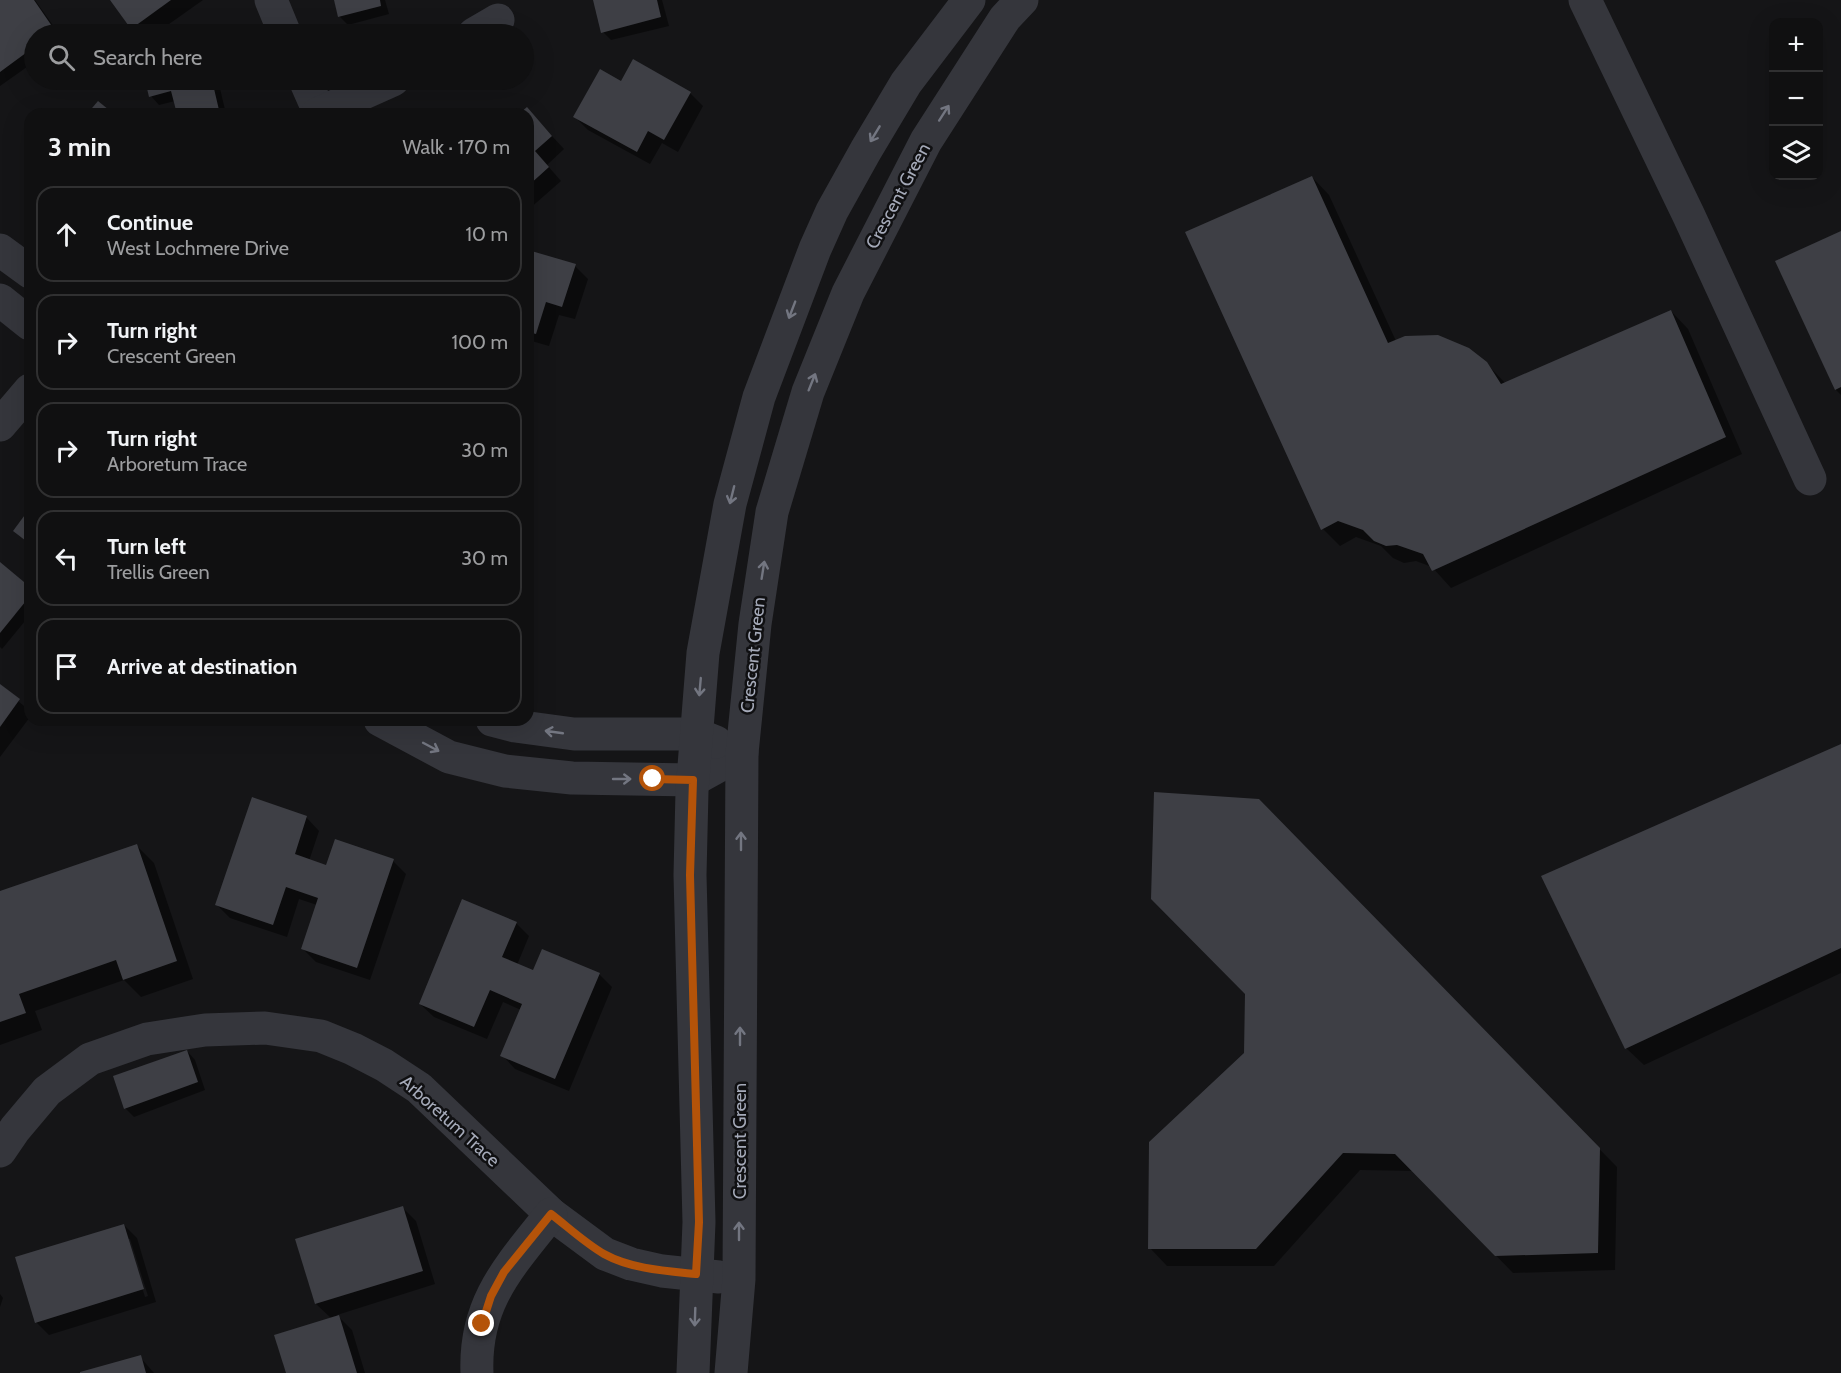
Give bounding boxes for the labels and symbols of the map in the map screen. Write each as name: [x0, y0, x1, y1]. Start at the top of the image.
one-way arrow: [939, 105, 951, 122]
one-way arrow: [869, 125, 881, 142]
street label: Crescent Green: [861, 139, 935, 253]
one-way arrow: [786, 300, 797, 319]
one-way arrow: [807, 373, 818, 392]
one-way arrow: [726, 485, 738, 504]
one-way arrow: [758, 561, 769, 580]
street label: Crescent Green: [736, 596, 770, 714]
one-way arrow: [694, 677, 705, 697]
one-way arrow: [544, 726, 564, 737]
one-way arrow: [422, 742, 440, 754]
route start: [639, 765, 665, 791]
one-way arrow: [611, 773, 631, 785]
one-way arrow: [735, 831, 747, 851]
one-way arrow: [734, 1026, 746, 1046]
street label: Arboretum Trace: [396, 1071, 504, 1171]
street label: Crescent Green: [729, 1083, 751, 1199]
one-way arrow: [733, 1221, 745, 1241]
one-way arrow: [689, 1307, 700, 1327]
route end: [468, 1310, 494, 1336]

